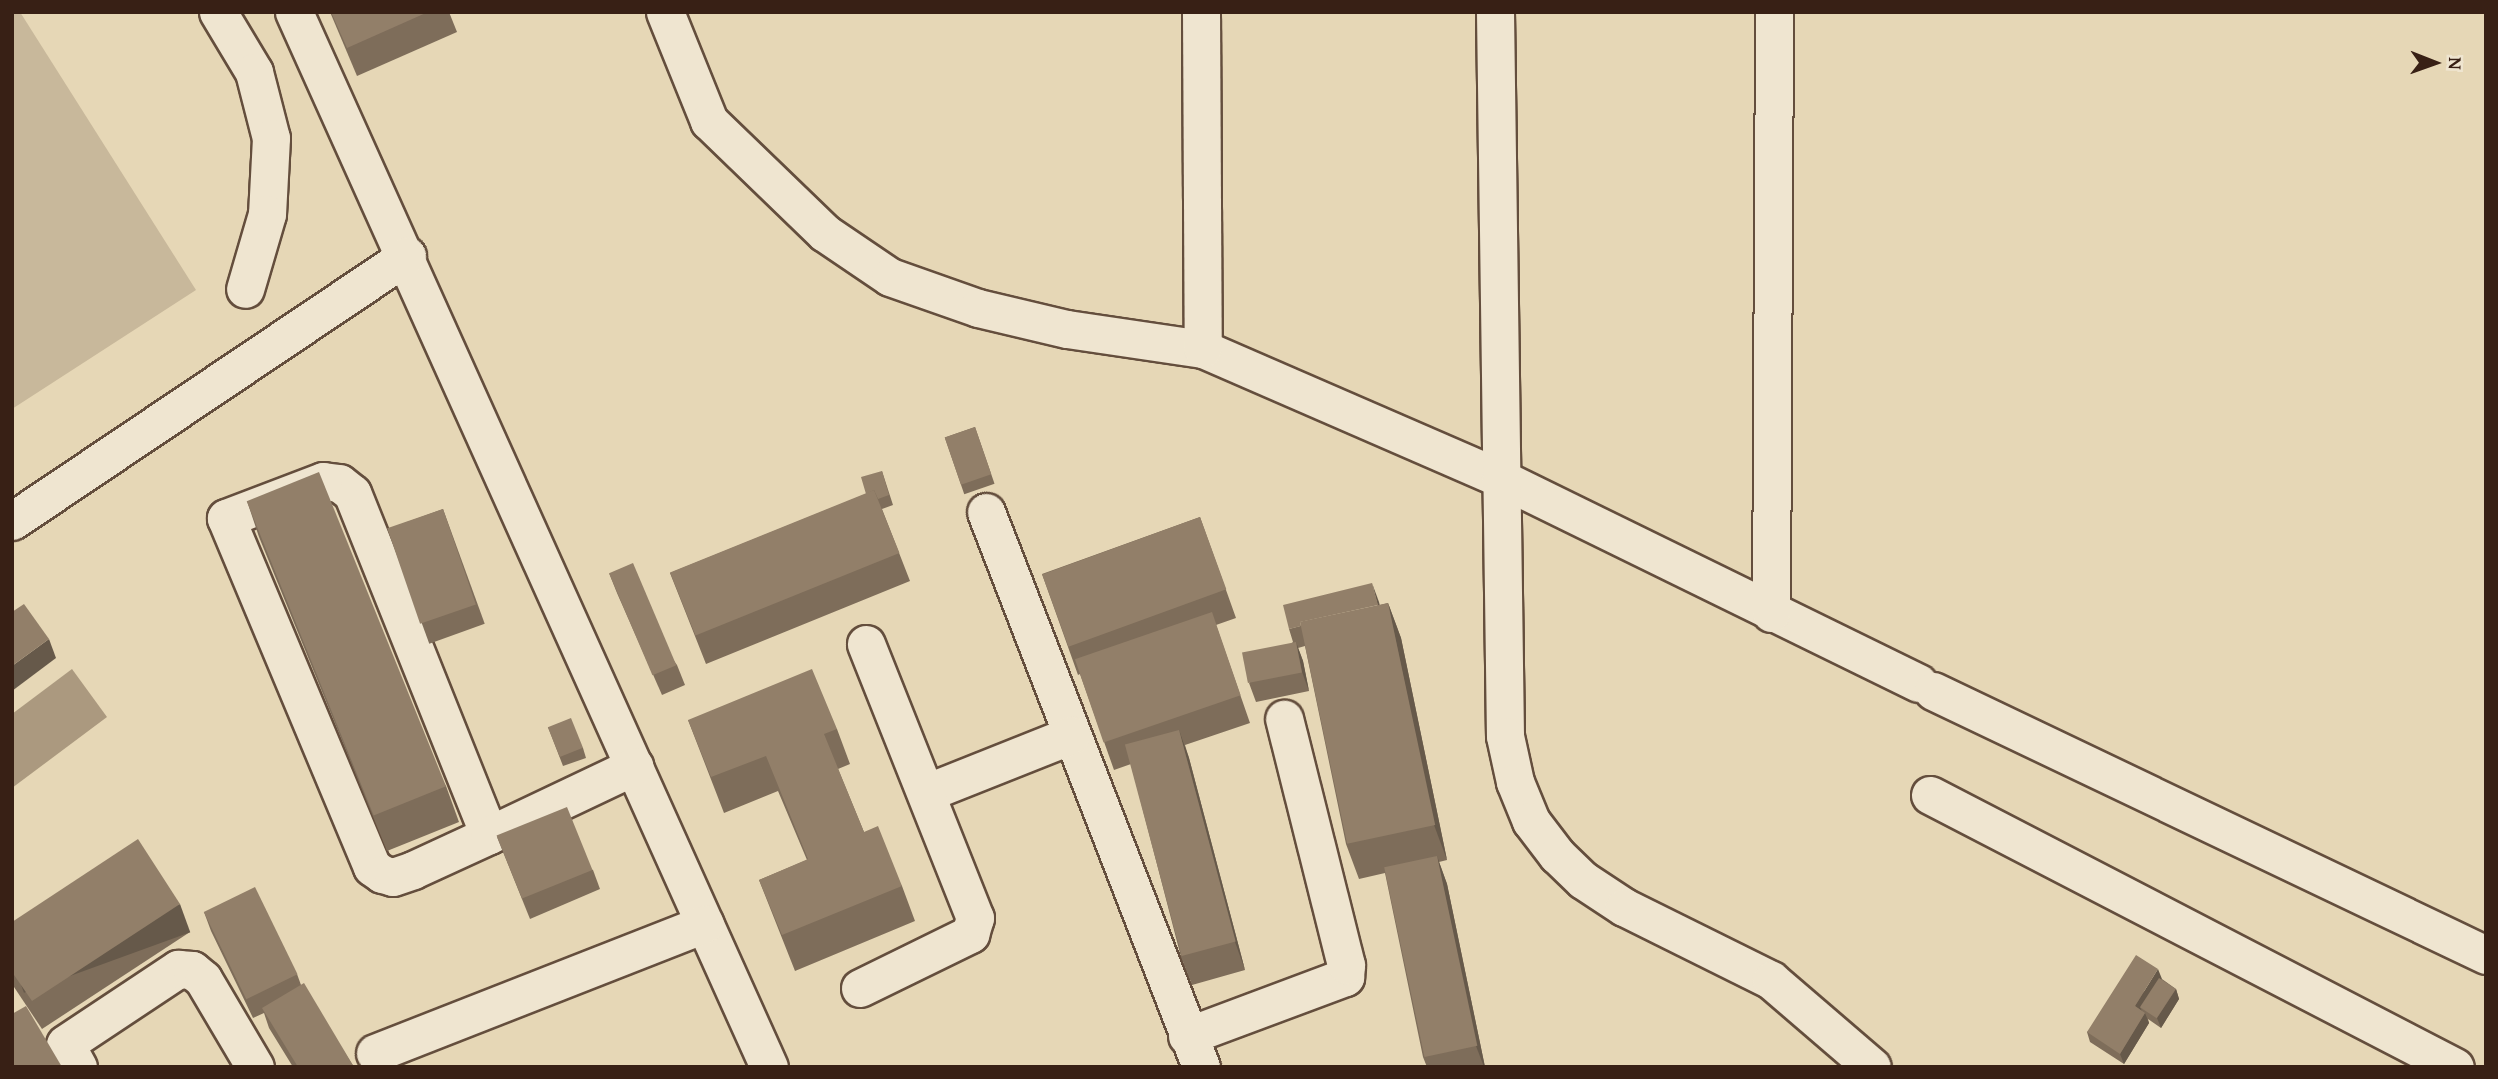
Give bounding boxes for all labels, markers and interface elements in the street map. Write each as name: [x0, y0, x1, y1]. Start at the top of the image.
north arrow: [2400, 28, 2470, 98]
text: N: [2442, 57, 2470, 70]

